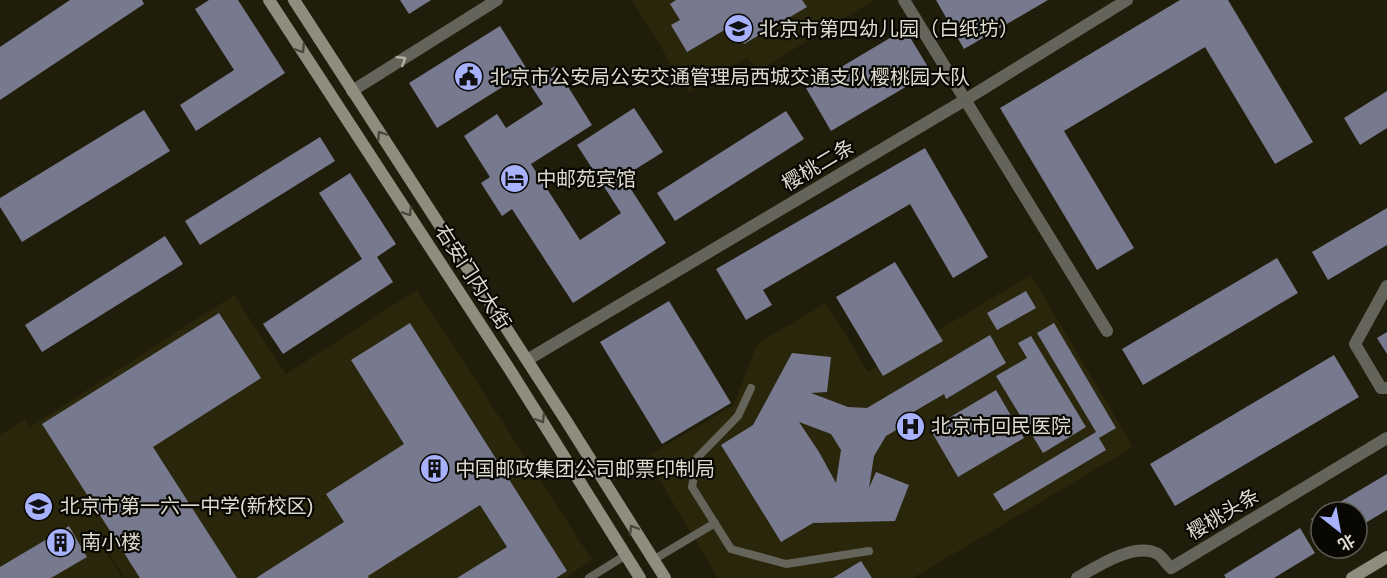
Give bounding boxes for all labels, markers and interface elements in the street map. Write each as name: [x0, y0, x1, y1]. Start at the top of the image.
school or university icon: 北京市第四幼儿园（白纸坊）: [722, 13, 754, 45]
place label: 北京市第四幼儿园（白纸坊）: [759, 18, 1019, 40]
one-way arrow: [294, 42, 305, 53]
one-way arrow: [396, 55, 406, 67]
public building icon: 北京市公安局公安交通管理局西城交通支队樱桃园大队: [453, 61, 485, 93]
place label: 北京市公安局公安交通管理局西城交通支队樱桃园大队: [490, 66, 970, 88]
one-way arrow: [377, 130, 388, 141]
street label: 樱桃二条: [778, 135, 858, 195]
hotel icon: 中邮苑宾馆: [499, 163, 531, 195]
place label: 中邮苑宾馆: [536, 168, 636, 190]
one-way arrow: [400, 206, 412, 216]
street label: 右安门内大街: [431, 221, 515, 333]
hospital icon: 北京市回民医院: [894, 410, 926, 442]
one-way arrow: [534, 412, 545, 423]
place label: 北京市回民医院: [931, 415, 1071, 437]
building icon: 中国邮政集团公司邮票印制局: [418, 453, 450, 485]
place label: 中国邮政集团公司邮票印制局: [455, 458, 715, 480]
street label: 樱桃头条: [1183, 484, 1263, 544]
school or university icon: 北京市第一六一中学(新校区): [23, 490, 55, 522]
place label: 北京市第一六一中学(新校区): [60, 495, 313, 517]
north arrow: [1309, 500, 1369, 560]
one-way arrow: [629, 525, 641, 535]
building icon: 南小楼: [44, 526, 76, 558]
place label: 南小楼: [81, 531, 141, 553]
text: 北: [1335, 531, 1358, 554]

